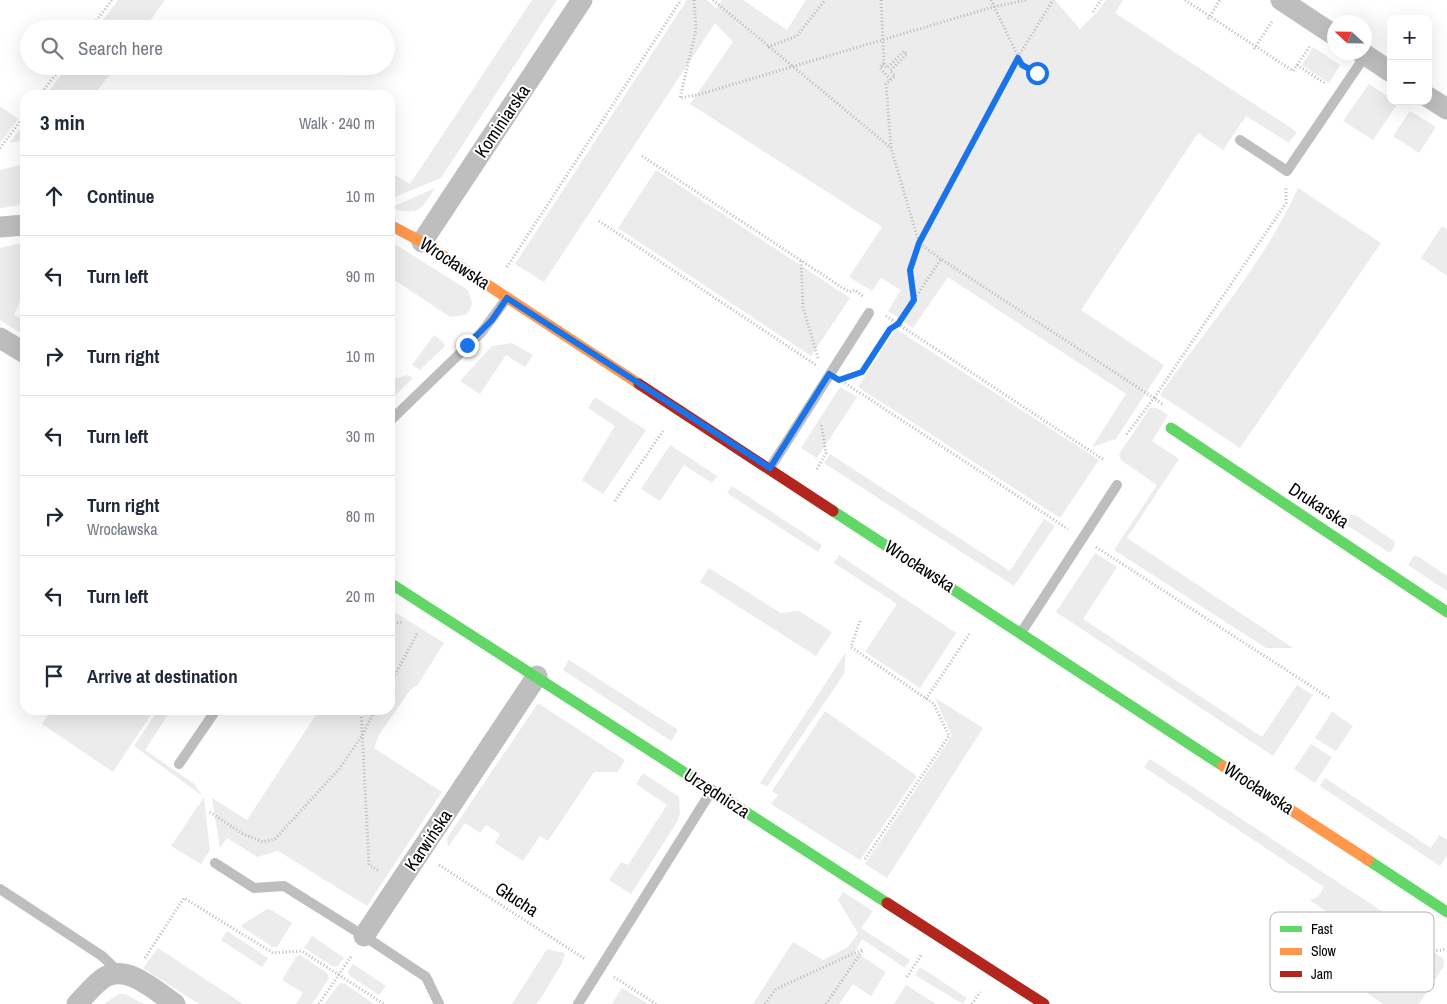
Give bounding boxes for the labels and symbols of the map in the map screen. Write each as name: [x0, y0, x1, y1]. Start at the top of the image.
north arrow: [1327, 15, 1372, 60]
route start: [1026, 62, 1049, 85]
street label: Kominiarska: [468, 80, 536, 162]
street label: Wrocławska: [415, 231, 495, 295]
route end: [456, 334, 479, 357]
street label: Drukarska: [1284, 476, 1354, 534]
street label: Wrocławska: [880, 534, 960, 598]
street label: Wrocławska: [1219, 756, 1299, 820]
street label: Urzędnicza: [679, 762, 755, 824]
street label: Karwińska: [398, 804, 458, 876]
street label: Głucha: [491, 876, 543, 922]
legend: [1270, 912, 1434, 992]
text: Fast: [1311, 920, 1333, 938]
text: Slow: [1311, 942, 1337, 960]
text: Jam: [1311, 965, 1333, 983]

